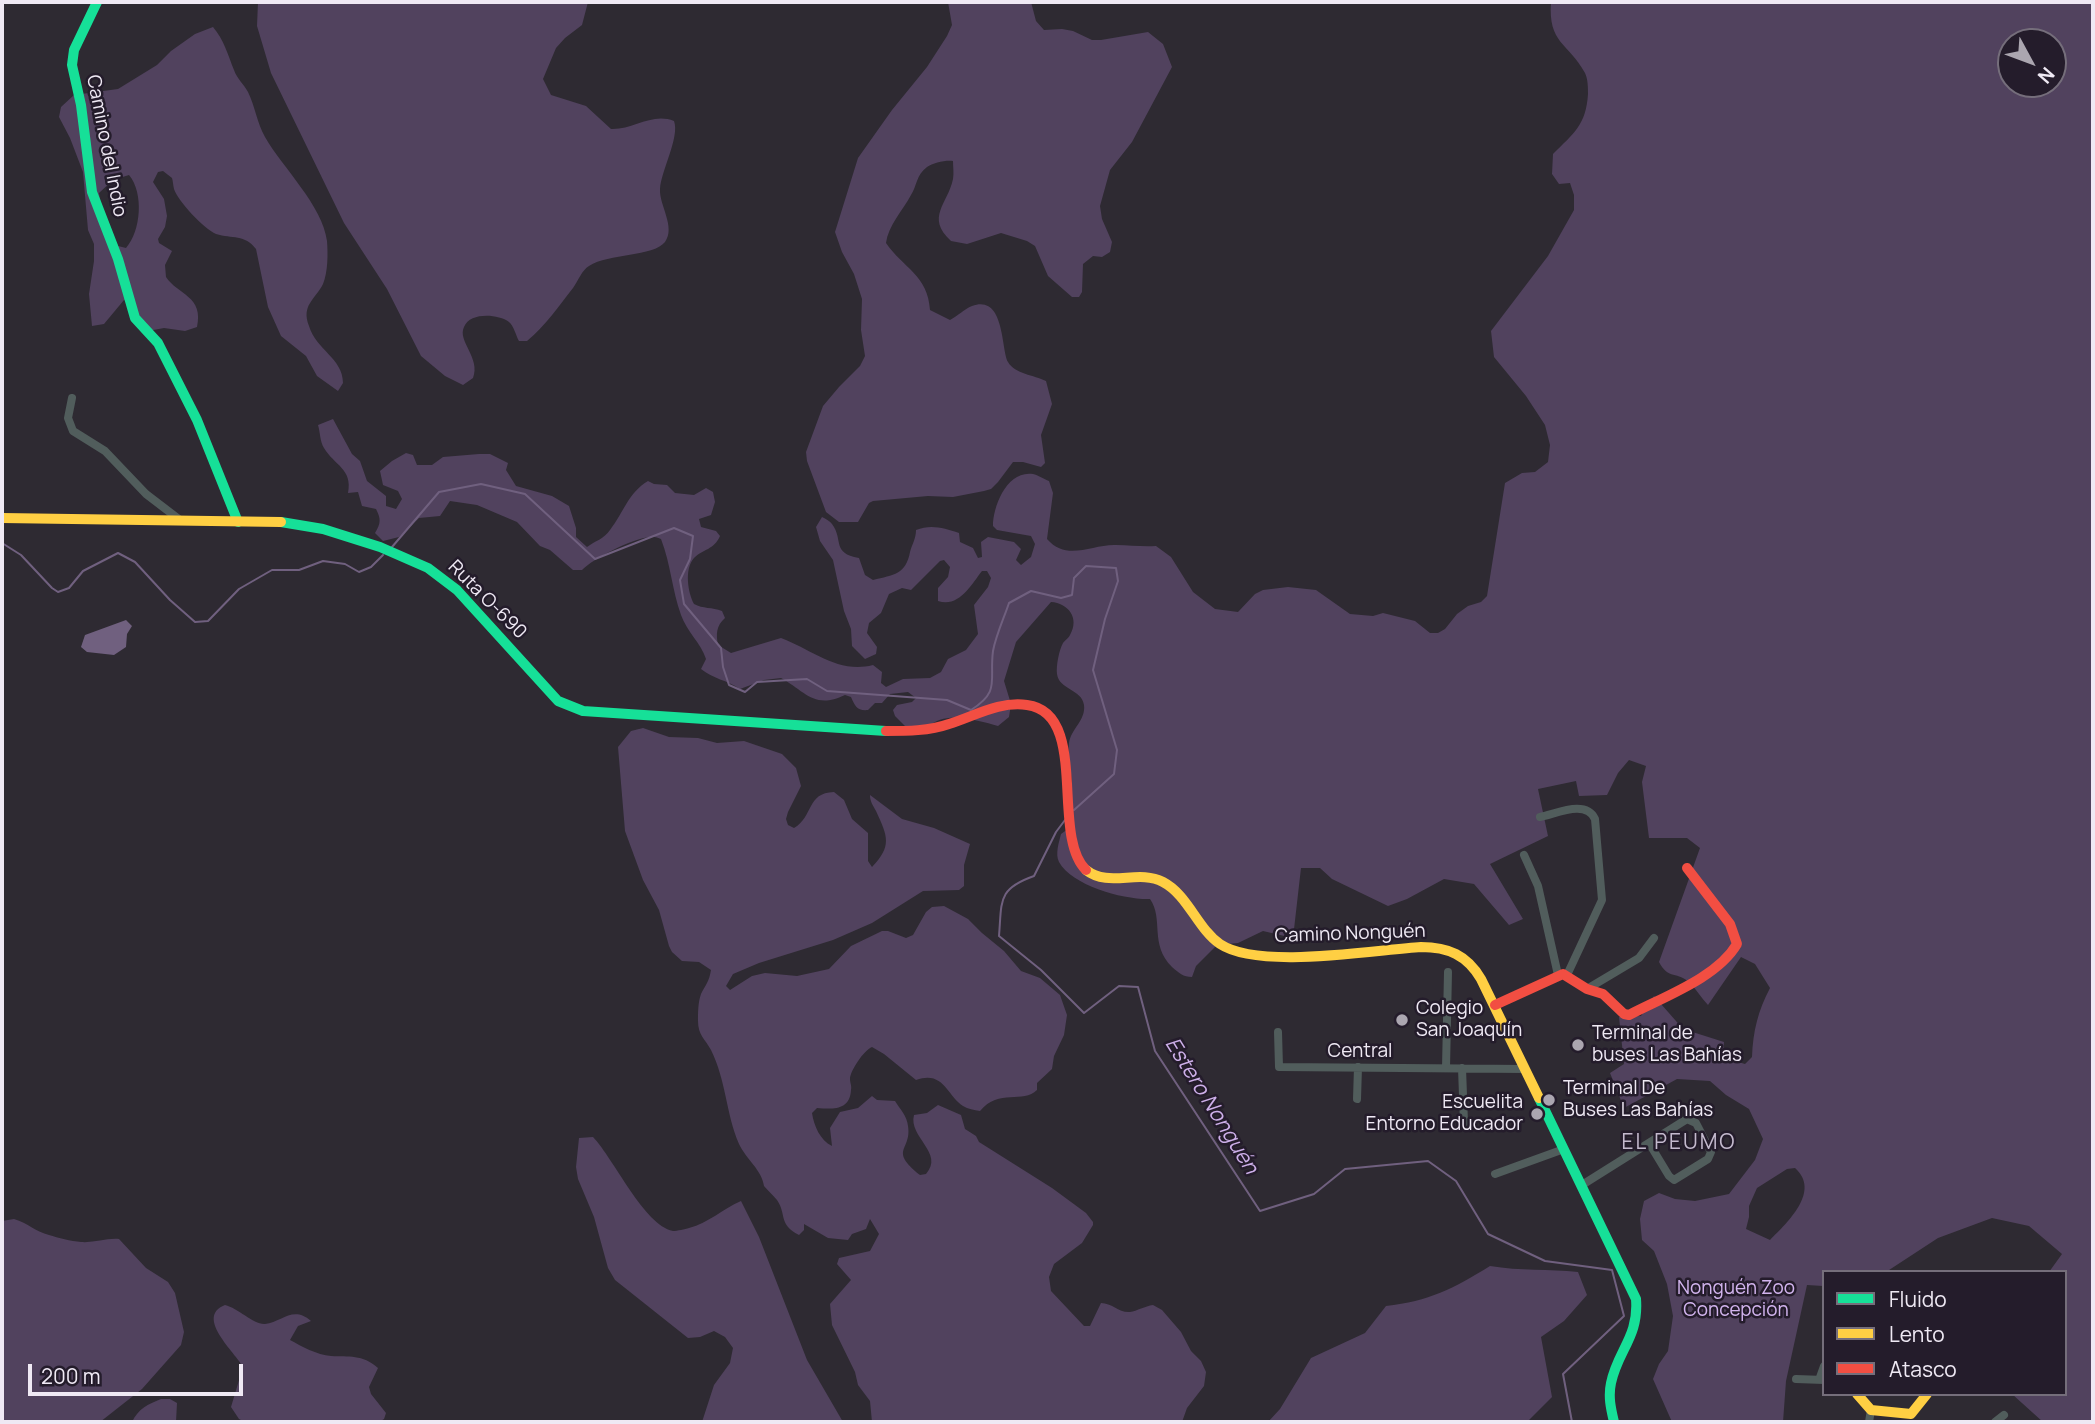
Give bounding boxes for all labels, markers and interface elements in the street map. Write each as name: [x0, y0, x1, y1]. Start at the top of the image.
north arrow: [1997, 28, 2067, 98]
text: N: [2032, 62, 2061, 89]
street label: Camino del Indio: [81, 73, 131, 219]
street label: Ruta O-690: [443, 556, 531, 644]
street label: Camino Nonguén: [1274, 920, 1426, 948]
place label: Colegio San Joaquín: [1416, 998, 1522, 1042]
marker: Colegio San Joaquín: [1394, 1012, 1410, 1028]
place label: Terminal de buses Las Bahías: [1592, 1023, 1742, 1067]
water label: Estero Nonguén: [1159, 1033, 1263, 1179]
marker: Terminal de buses Las Bahías: [1570, 1037, 1586, 1053]
street label: Central: [1328, 1041, 1392, 1063]
place label: Terminal De Buses Las Bahías: [1563, 1078, 1713, 1122]
place label: Escuelita Entorno Educador: [1366, 1092, 1523, 1136]
marker: Terminal De Buses Las Bahías: [1541, 1092, 1557, 1108]
marker: Escuelita Entorno Educador: [1529, 1106, 1545, 1122]
district label: EL PEUMO: [1622, 1130, 1736, 1156]
legend: [1822, 1270, 2067, 1396]
park label: Nonguén Zoo Concepción: [1677, 1278, 1795, 1322]
text: Fluido: [1889, 1285, 1947, 1313]
text: Lento: [1889, 1320, 1945, 1348]
scale bar: [32, 1350, 247, 1394]
text: Atasco: [1889, 1355, 1957, 1383]
text: 200 m: [41, 1362, 101, 1390]

